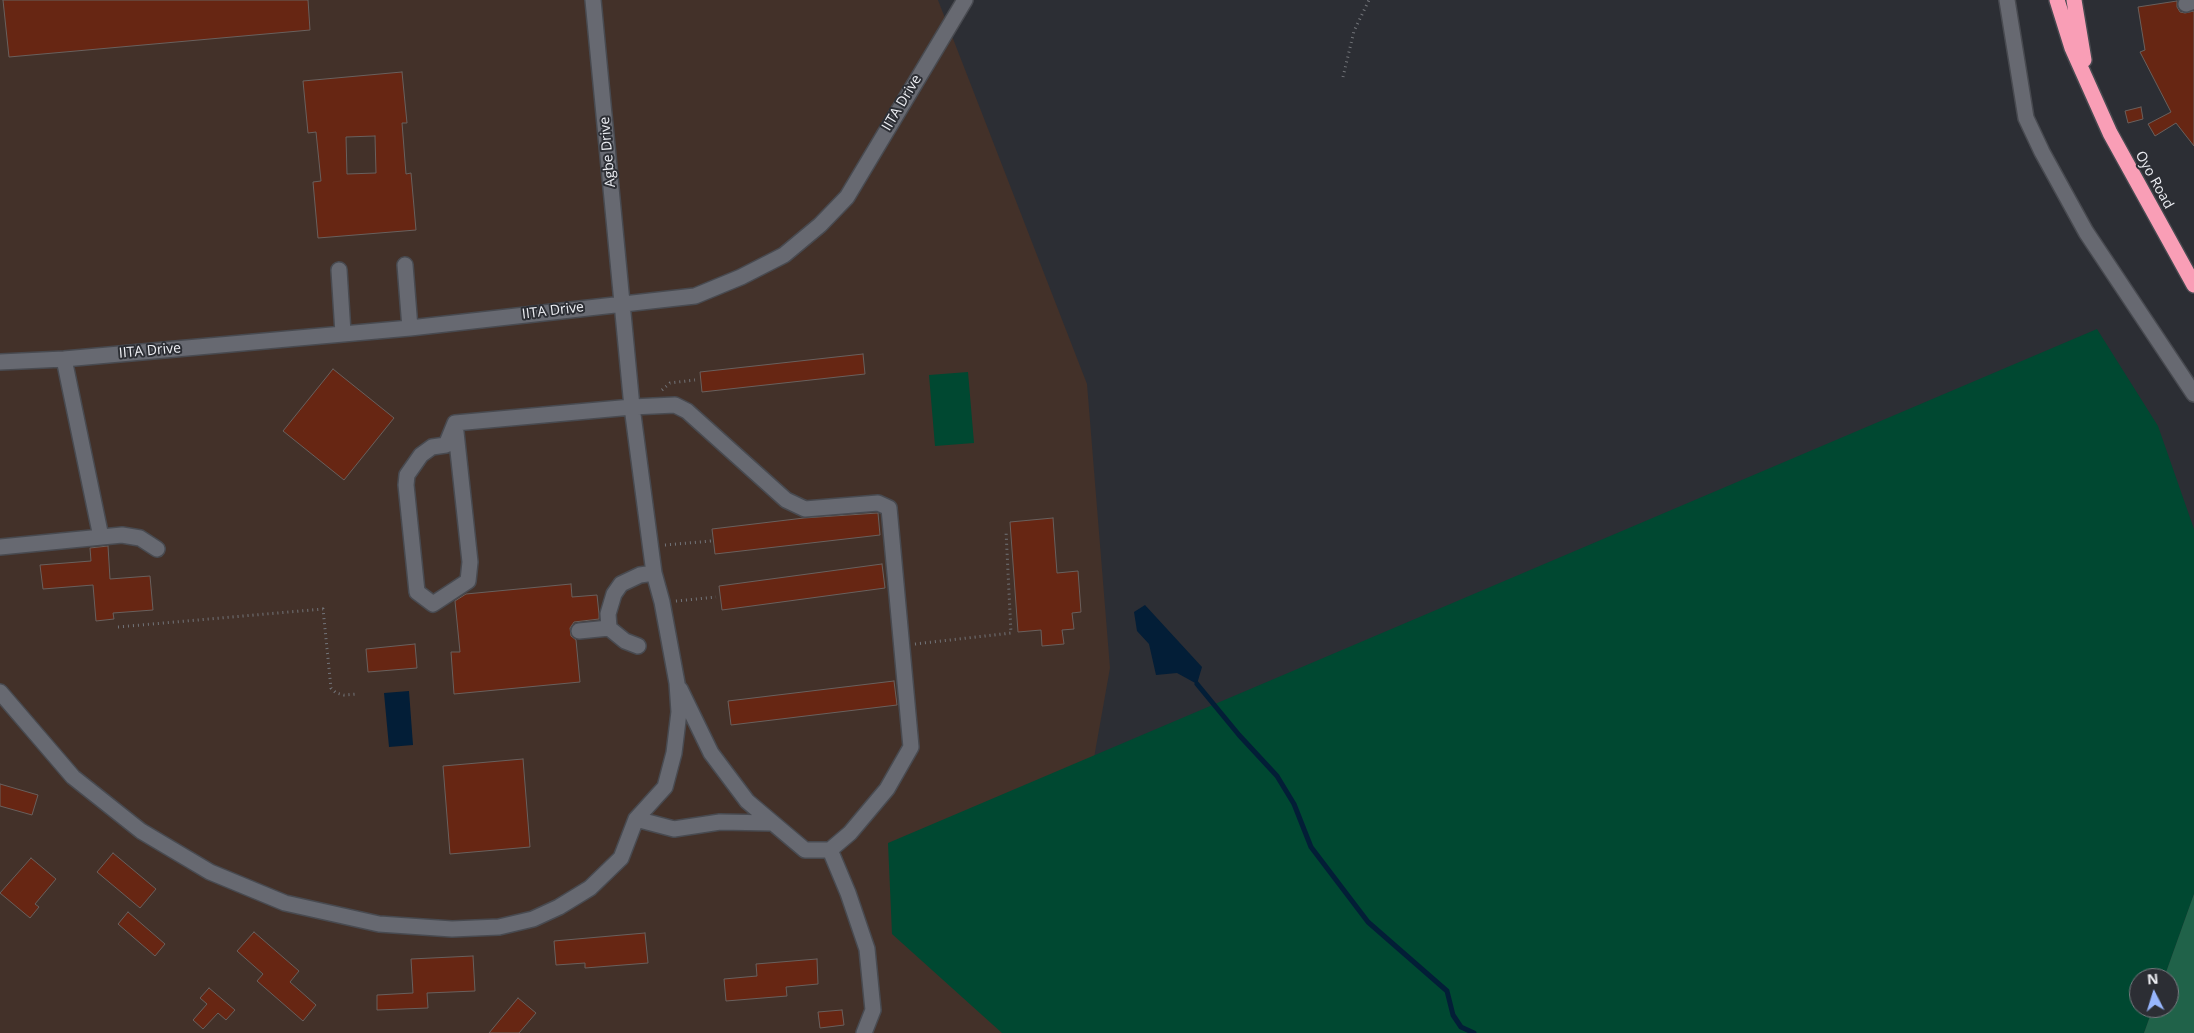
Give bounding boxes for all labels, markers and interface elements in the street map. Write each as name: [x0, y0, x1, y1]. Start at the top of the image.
street label: IITA Drive: [879, 72, 925, 134]
street label: Agbe Drive: [597, 116, 619, 188]
street label: Oyo Road: [2131, 148, 2177, 212]
street label: IITA Drive: [521, 299, 585, 323]
street label: IITA Drive: [118, 340, 182, 362]
north arrow: [2129, 968, 2179, 1018]
text: N: [2146, 969, 2159, 989]

